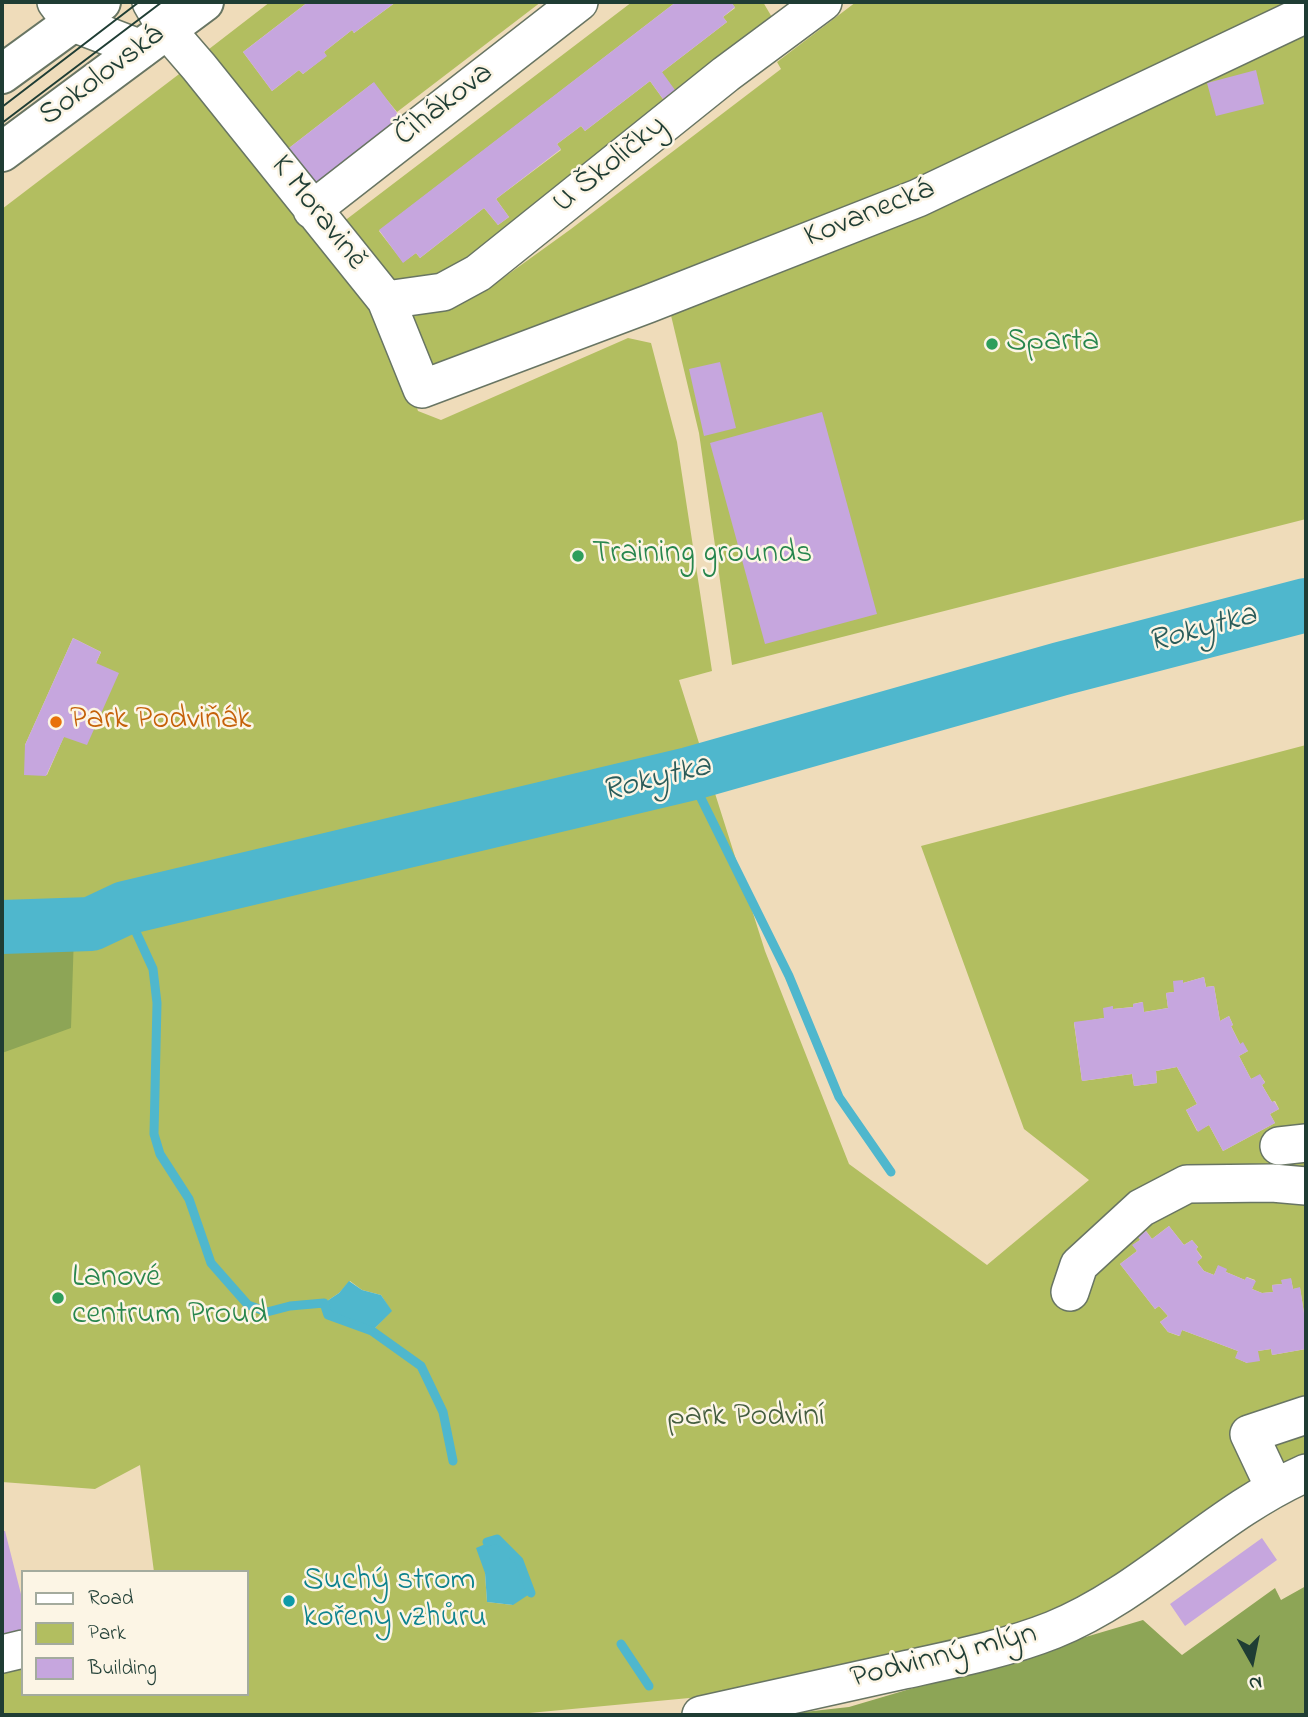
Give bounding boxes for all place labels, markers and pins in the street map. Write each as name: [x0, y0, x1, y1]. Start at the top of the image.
place label: Sparta: [1006, 325, 1099, 363]
marker: Sparta: [984, 336, 1000, 352]
place label: Training grounds: [592, 537, 812, 575]
marker: Training grounds: [570, 548, 586, 564]
place label: Park Podviňák: [70, 703, 251, 741]
marker: Park Podviňák: [48, 714, 64, 730]
place label: Lanové centrum Proud: [72, 1261, 267, 1336]
marker: Lanové centrum Proud: [50, 1290, 66, 1306]
place label: Suchý strom kořeny vzhůru: [303, 1564, 487, 1639]
marker: Suchý strom kořeny vzhůru: [281, 1593, 297, 1609]

